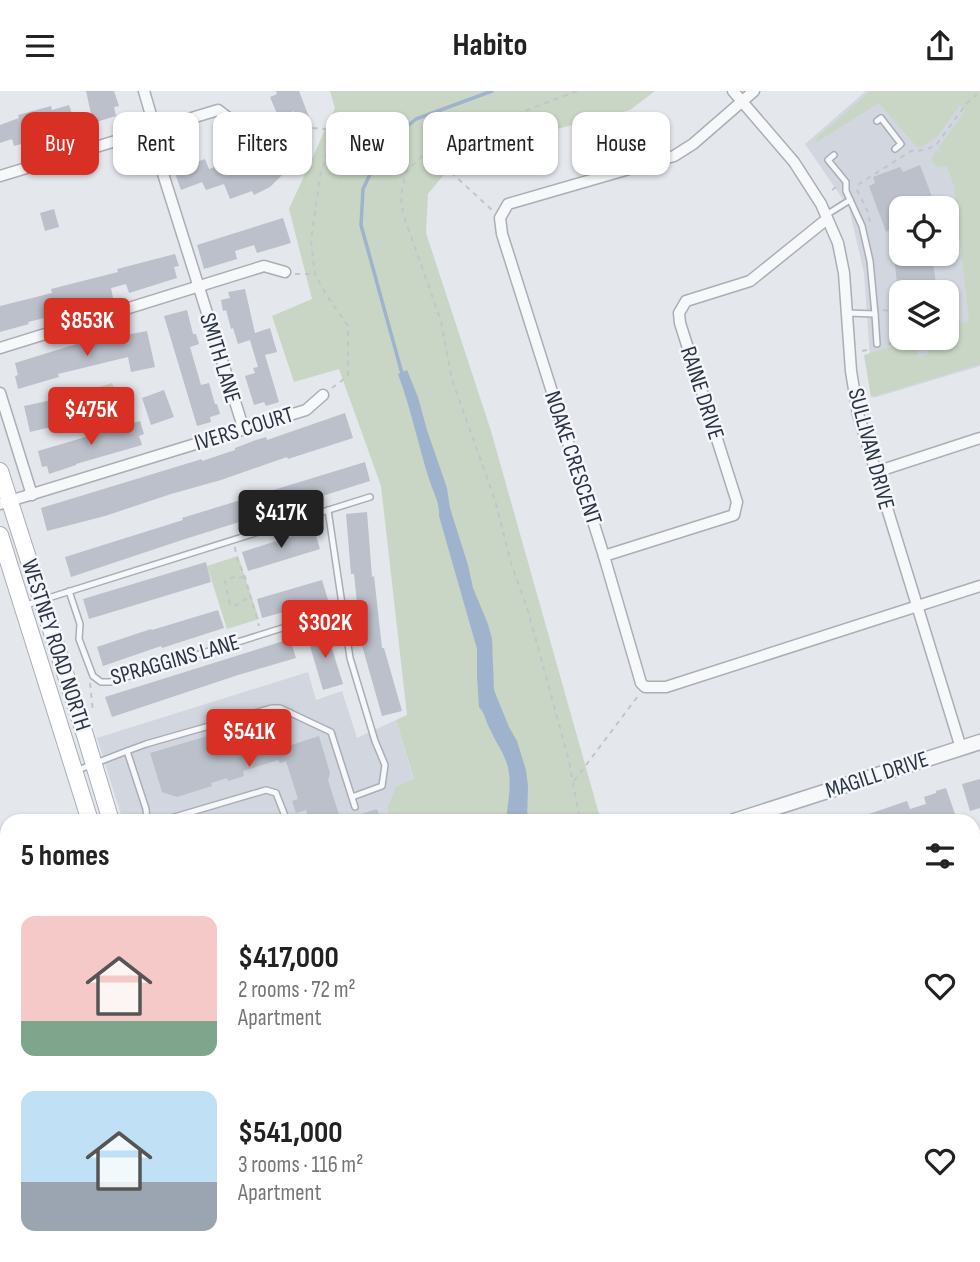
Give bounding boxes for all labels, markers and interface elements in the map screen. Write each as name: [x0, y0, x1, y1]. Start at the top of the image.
text: Habito: [453, 26, 527, 65]
icon: menu: [21, 27, 59, 65]
icon: share: [921, 27, 959, 65]
chip: Buy: [21, 112, 99, 175]
chip: Rent: [113, 112, 199, 175]
chip: Filters: [213, 112, 312, 175]
chip: New: [326, 112, 409, 175]
chip: Apartment: [423, 112, 558, 175]
chip: House: [572, 112, 670, 175]
map controls: [889, 196, 959, 350]
button: locate: [889, 196, 959, 266]
button: layers: [889, 280, 959, 350]
pin: $853K: [38, 299, 136, 358]
text: $853K: [60, 307, 114, 335]
street label: SMITH LANE: [193, 310, 247, 406]
street label: RAINE DRIVE: [674, 343, 730, 443]
street label: SULLIVAN DRIVE: [841, 385, 901, 513]
pin: $475K: [42, 387, 140, 447]
street label: NOAKE CRESCENT: [538, 388, 608, 528]
text: $475K: [64, 396, 118, 424]
street label: IVERS COURT: [191, 401, 297, 457]
pin: $417K: [232, 491, 330, 550]
text: $417K: [255, 499, 307, 527]
street label: WESTNEY ROAD NORTH: [15, 556, 97, 734]
pin: $302K: [276, 601, 374, 660]
text: $302K: [298, 609, 352, 637]
street label: SPRAGGINS LANE: [108, 628, 242, 692]
pin: $541K: [200, 709, 298, 769]
text: $541K: [222, 718, 276, 746]
street label: MAGILL DRIVE: [822, 745, 932, 805]
icon: filters: [921, 837, 959, 875]
text: 5 homes: [21, 838, 110, 874]
text: $417,000: [238, 940, 339, 976]
icon: home: [77, 944, 161, 1028]
icon: heart: [921, 967, 959, 1005]
text: 2 rooms · 72 m²: [238, 976, 356, 1004]
text: Apartment: [238, 1004, 322, 1032]
text: $541,000: [238, 1115, 343, 1151]
icon: home: [77, 1119, 161, 1203]
icon: heart: [921, 1142, 959, 1180]
text: 3 rooms · 116 m²: [238, 1151, 363, 1179]
text: Apartment: [238, 1179, 322, 1207]

